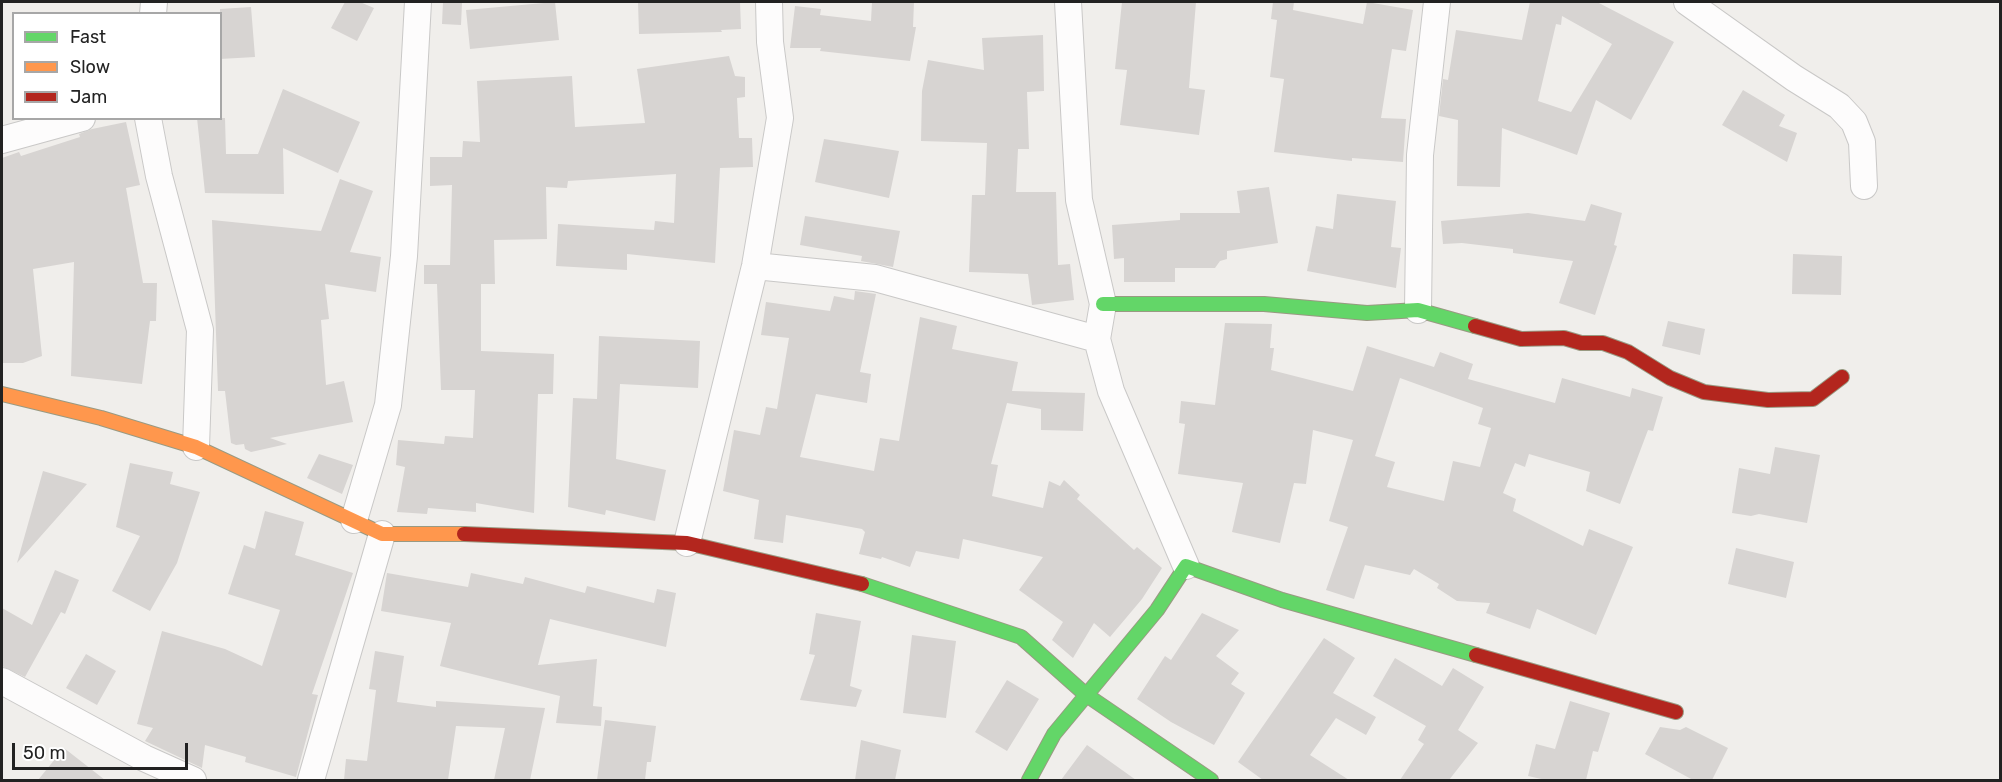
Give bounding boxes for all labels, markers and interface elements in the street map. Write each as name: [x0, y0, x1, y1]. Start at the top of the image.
legend: [12, 12, 222, 120]
text: Fast: [70, 26, 106, 48]
text: Slow: [70, 56, 110, 78]
text: Jam: [70, 86, 107, 108]
scale bar: [15, 731, 190, 769]
text: 50 m: [23, 742, 66, 764]

